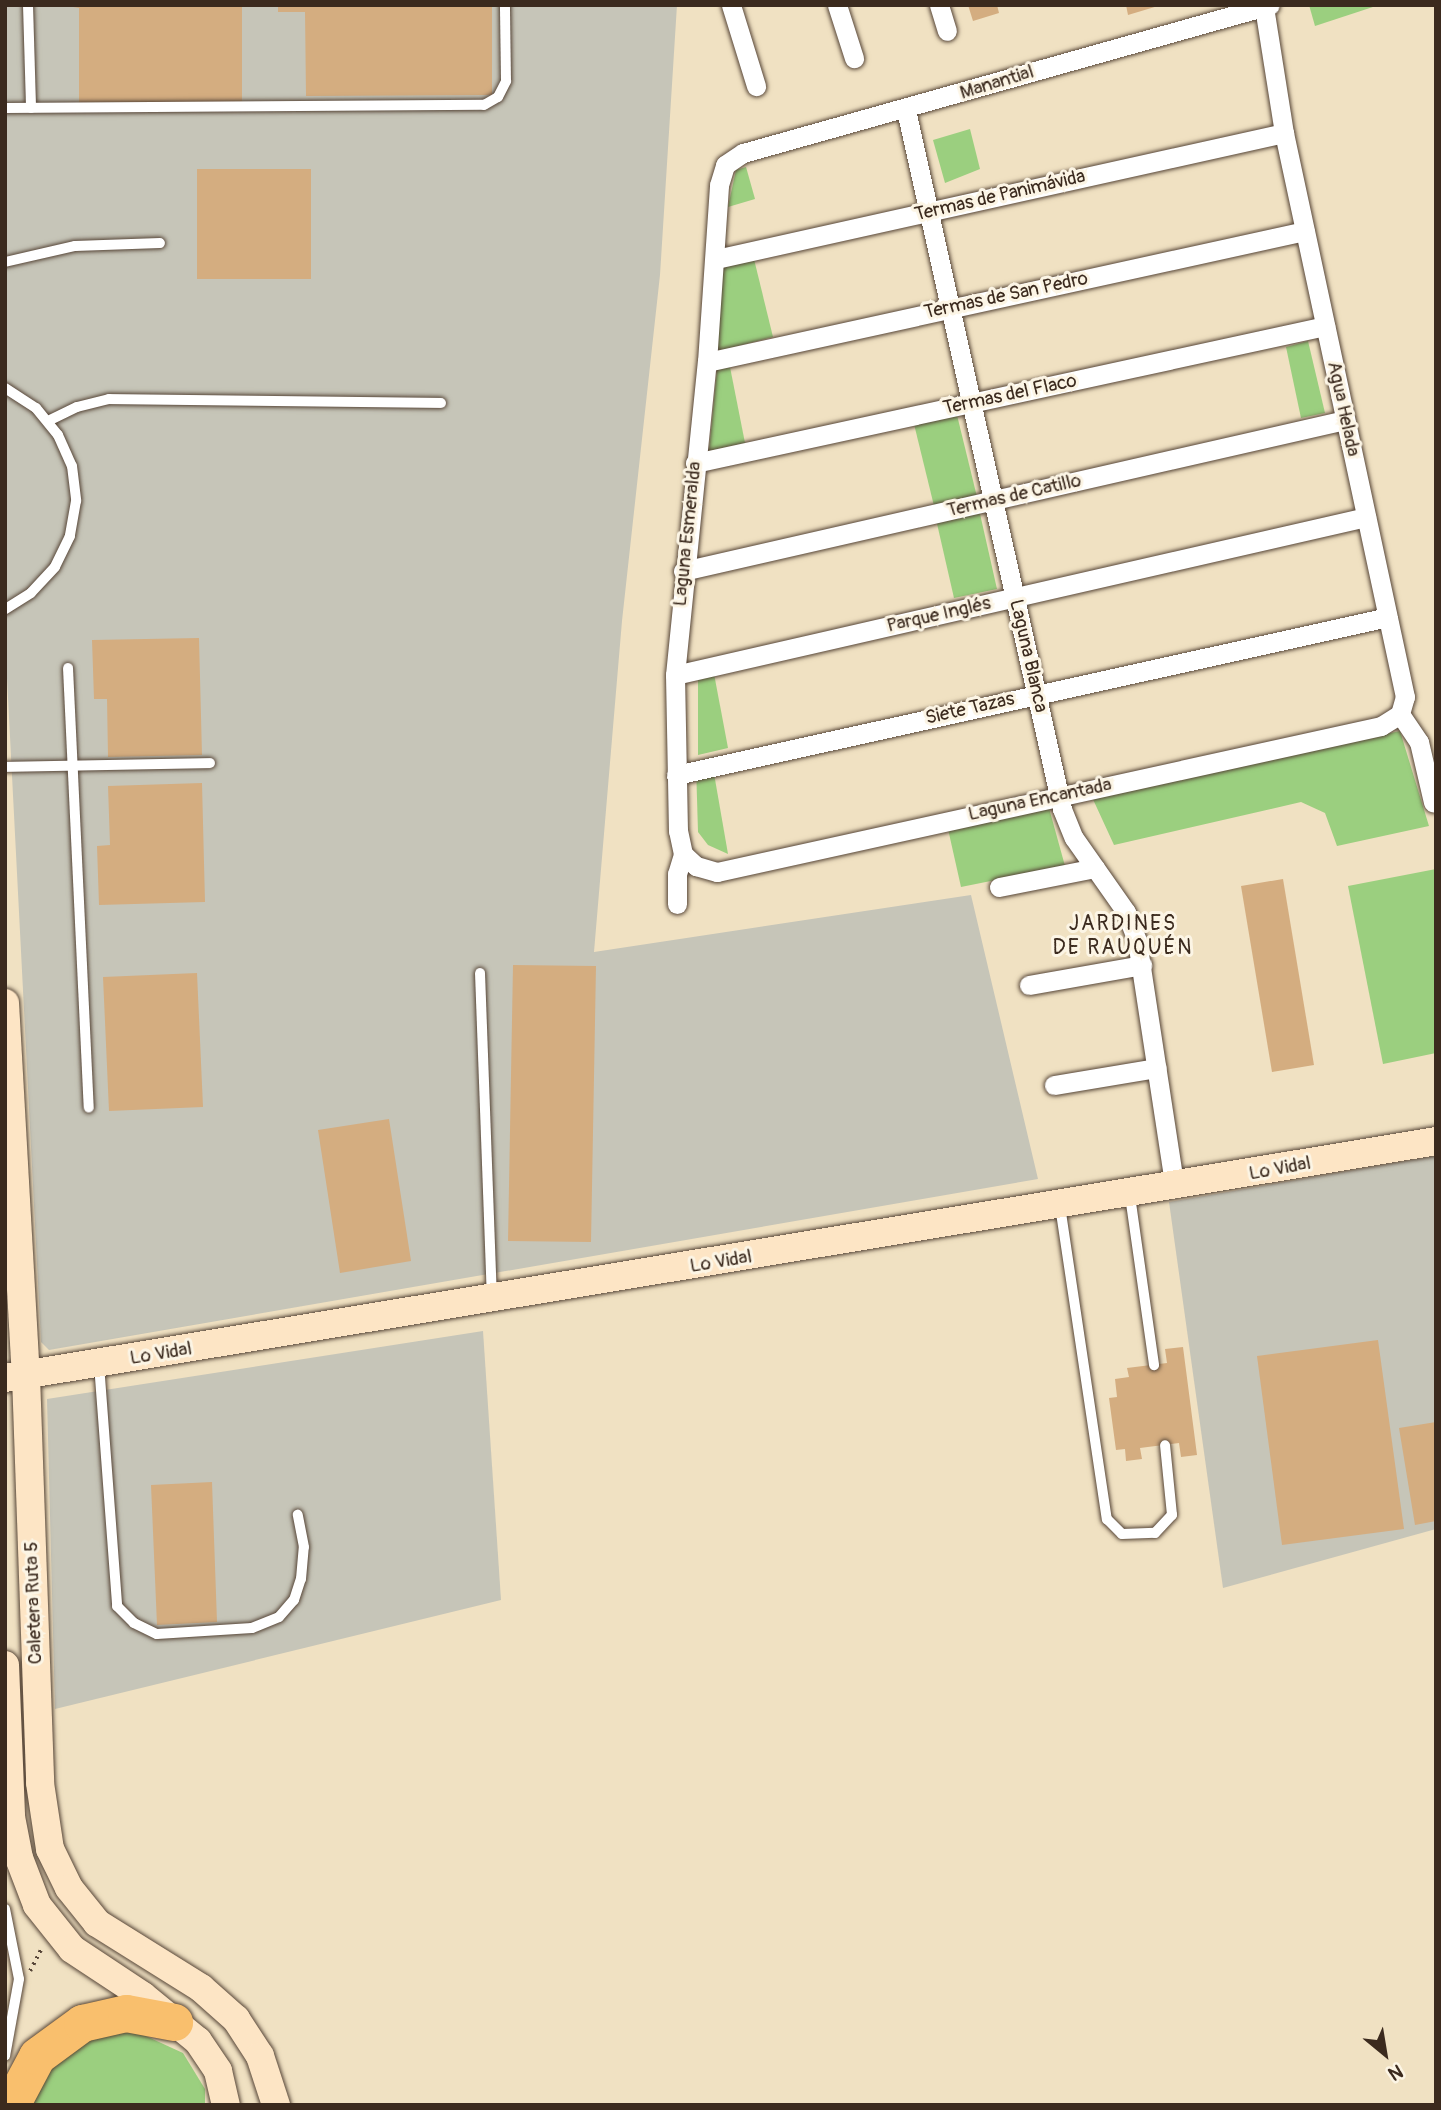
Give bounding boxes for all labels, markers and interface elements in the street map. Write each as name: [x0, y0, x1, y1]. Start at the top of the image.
street label: Manantial: [957, 61, 1037, 105]
street label: Termas de Panimávida: [912, 165, 1088, 227]
street label: Termas de San Pedro: [922, 268, 1090, 324]
street label: Agua Helada: [1322, 359, 1364, 459]
street label: Termas del Flaco: [941, 370, 1079, 420]
street label: Laguna Esmeralda: [669, 461, 707, 607]
street label: Termas de Catillo: [945, 469, 1083, 523]
street label: Parque Inglés: [885, 592, 993, 638]
street label: Laguna Blanca: [1004, 597, 1052, 715]
street label: Siete Tazas: [923, 688, 1017, 730]
street label: Laguna Encantada: [966, 774, 1114, 826]
district label: JARDINES DE RAUQUÉN: [1054, 911, 1192, 961]
street label: Lo Vidal: [1247, 1152, 1313, 1186]
street label: Lo Vidal: [688, 1246, 754, 1278]
street label: Lo Vidal: [128, 1338, 194, 1370]
street label: Caletera Ruta 5: [20, 1541, 48, 1665]
north arrow: [1350, 2019, 1420, 2089]
text: N: [1384, 2059, 1407, 2086]

